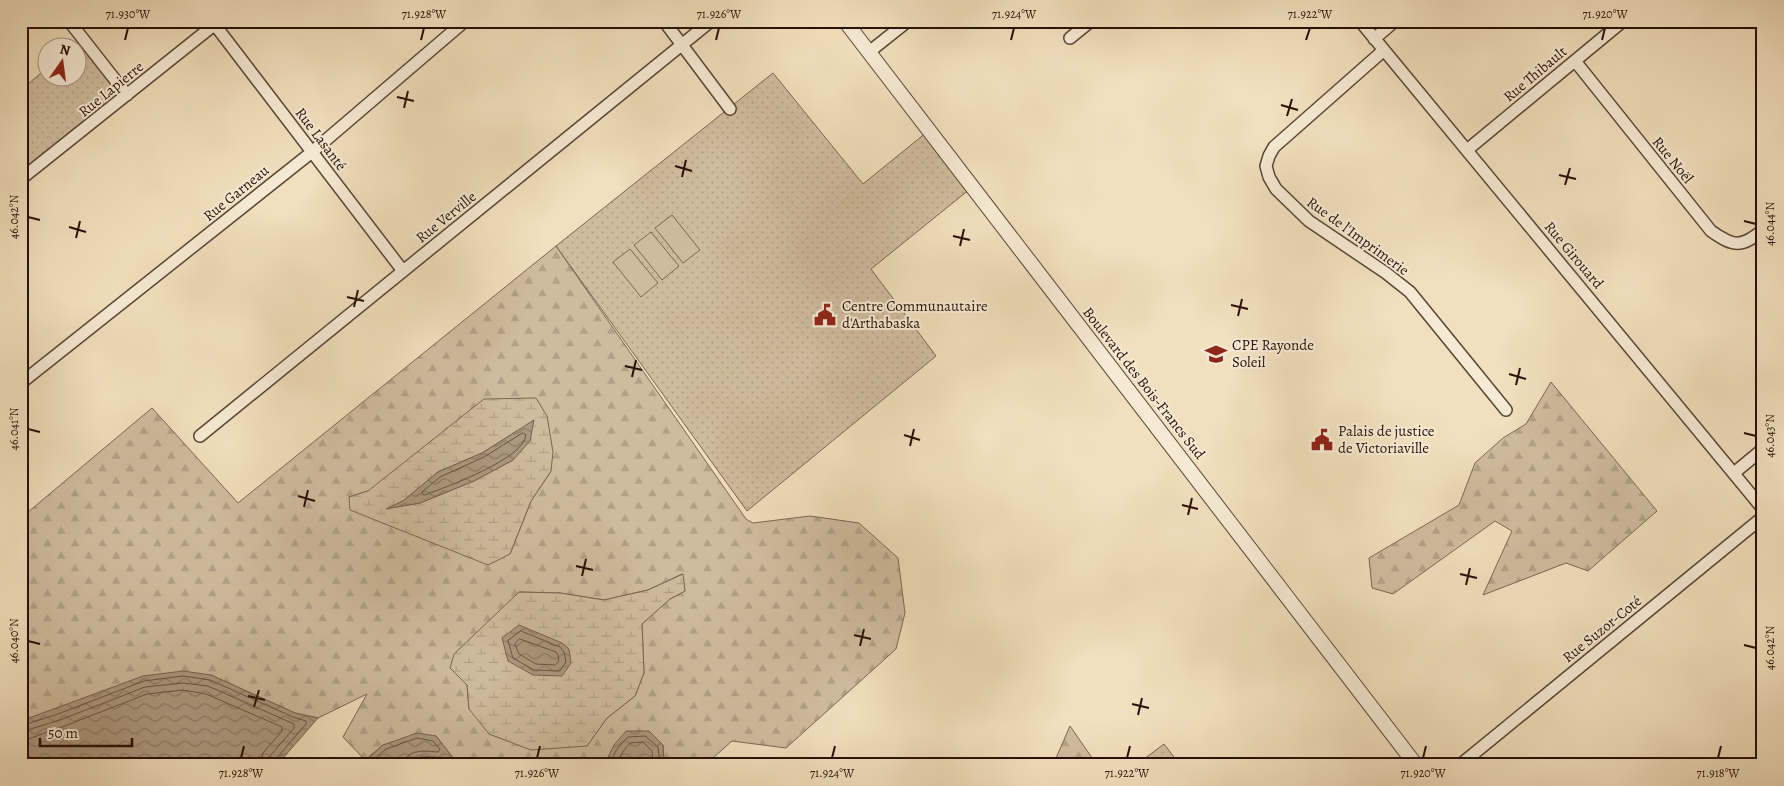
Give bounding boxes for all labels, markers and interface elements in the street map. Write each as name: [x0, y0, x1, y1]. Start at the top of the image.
text: 71.930°W: [106, 6, 151, 22]
text: 71.928°W: [402, 6, 447, 22]
text: 71.926°W: [697, 6, 742, 22]
text: 71.924°W: [992, 6, 1037, 22]
text: 71.922°W: [1288, 6, 1333, 22]
text: 71.920°W: [1582, 6, 1628, 22]
north arrow: [38, 38, 88, 88]
text: N: [58, 39, 72, 60]
street label: Rue Thibault: [1499, 42, 1571, 106]
street label: Rue Lapierre: [74, 56, 148, 121]
street label: Rue Lasanté: [291, 103, 351, 175]
street label: Rue Noël: [1648, 132, 1698, 188]
street label: Rue Garneau: [199, 160, 274, 226]
street label: Rue Verville: [412, 186, 481, 247]
street label: Rue de l'Imprimerie: [1303, 192, 1413, 280]
text: 46.042°N: [6, 194, 22, 239]
text: 46.044°N: [1762, 202, 1778, 246]
street label: Rue Girouard: [1540, 217, 1609, 294]
place label: Centre Communautaire d'Arthabaska: [842, 296, 988, 333]
public building icon: Centre Communautaire d'Arthabaska: [812, 302, 838, 328]
street label: Boulevard des Bois-Francs Sud: [1078, 303, 1210, 464]
place label: CPE Rayonde Soleil: [1232, 335, 1314, 372]
school or university icon: CPE Rayonde Soleil: [1203, 341, 1229, 367]
text: 46.041°N: [6, 407, 22, 450]
text: 46.043°N: [1762, 414, 1778, 458]
place label: Palais de justice de Victoriaville: [1338, 421, 1435, 458]
public building icon: Palais de justice de Victoriaville: [1309, 427, 1335, 453]
street label: Rue Suzor-Coté: [1558, 591, 1646, 667]
text: 46.040°N: [6, 618, 22, 664]
text: 46.042°N: [1762, 625, 1778, 670]
scale bar: [40, 716, 132, 748]
text: 50 m: [48, 723, 78, 743]
text: 71.928°W: [219, 765, 264, 781]
text: 71.926°W: [515, 765, 560, 781]
text: 71.924°W: [810, 765, 855, 781]
text: 71.922°W: [1105, 765, 1150, 781]
text: 71.920°W: [1400, 765, 1446, 781]
text: 71.918°W: [1697, 765, 1740, 781]

